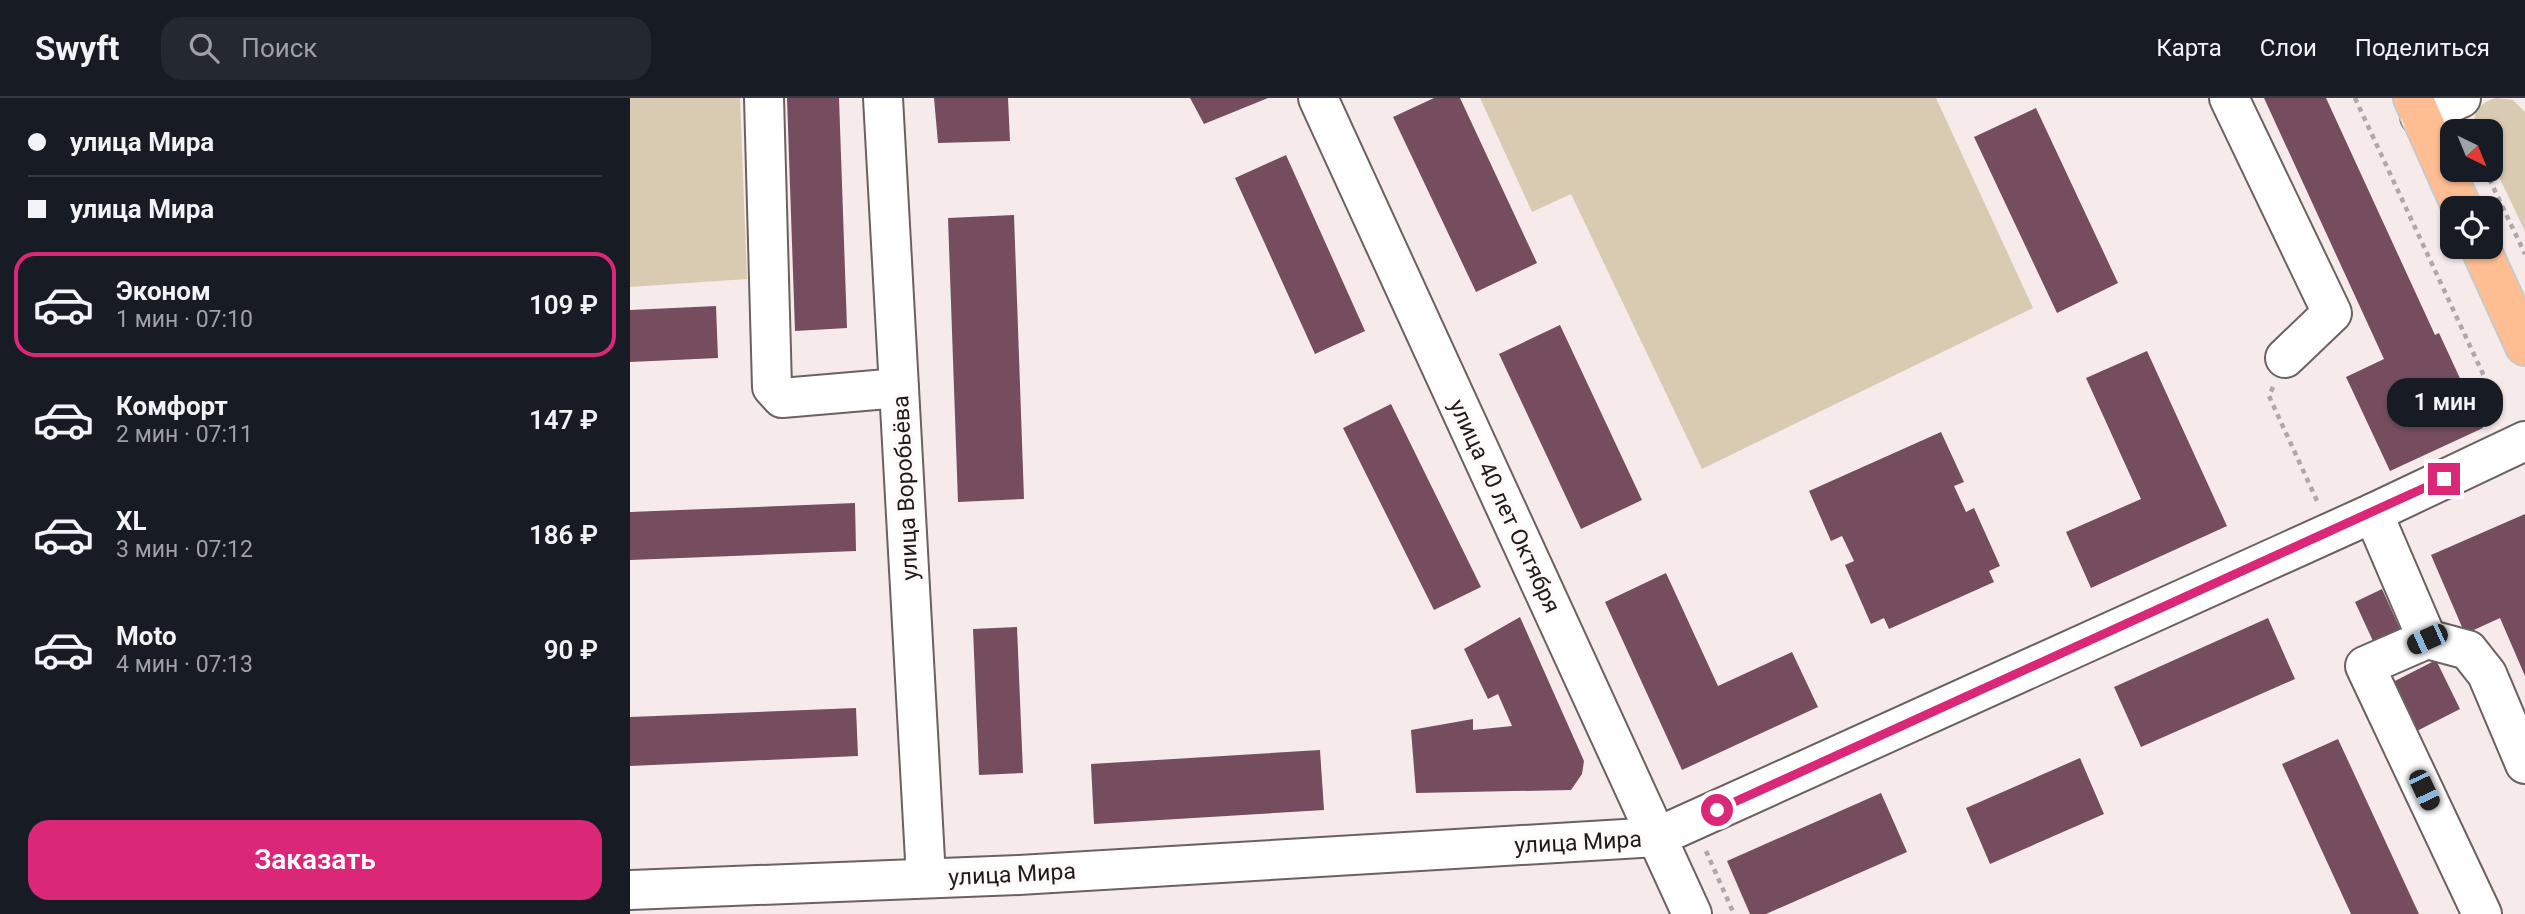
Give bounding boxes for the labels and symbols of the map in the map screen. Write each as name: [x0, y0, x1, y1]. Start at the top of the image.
north arrow: [2440, 119, 2502, 182]
callout: 1 мин: [2386, 378, 2502, 426]
street label: улица Воробьёва: [887, 395, 924, 581]
street label: улица 40 лет Октября: [1443, 395, 1566, 617]
route end: [2428, 463, 2460, 495]
car: [2404, 621, 2451, 657]
car: [2406, 767, 2443, 813]
route start: [1701, 794, 1733, 826]
street label: улица Мира: [1514, 826, 1642, 859]
street label: улица Мира: [948, 858, 1076, 891]

